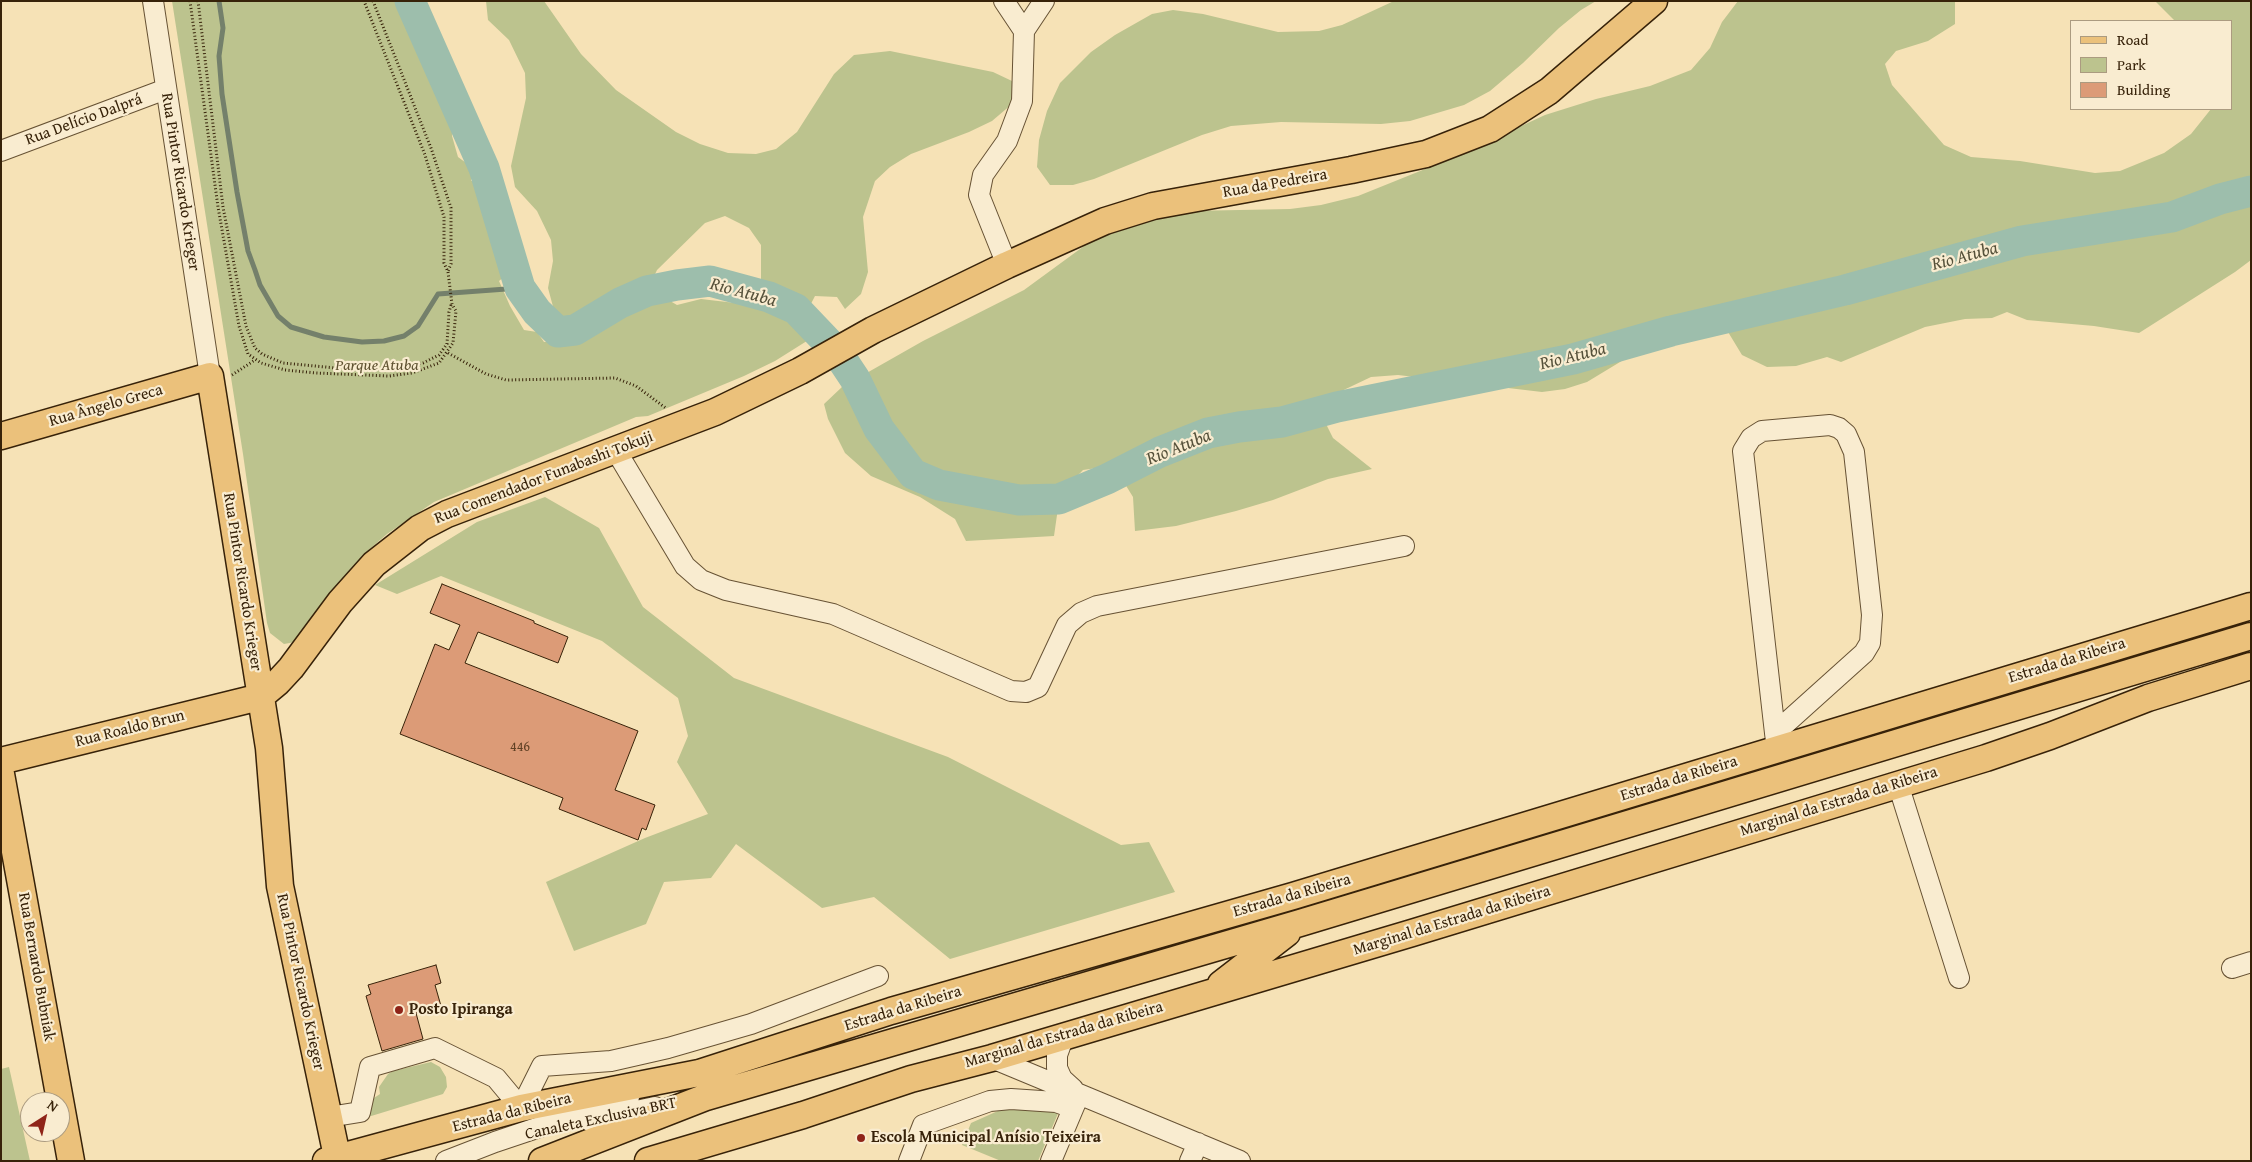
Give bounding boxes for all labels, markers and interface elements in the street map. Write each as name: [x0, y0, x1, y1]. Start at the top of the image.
legend: [2070, 20, 2232, 110]
text: Road: [2117, 29, 2148, 50]
text: Park: [2117, 54, 2146, 75]
text: Building: [2117, 79, 2170, 100]
street label: Rua Delício Dalprá: [23, 90, 145, 150]
street label: Rua Pintor Ricardo Krieger: [156, 92, 204, 272]
street label: Rua da Pedreira: [1221, 165, 1329, 203]
water label: Rio Atuba: [1930, 238, 2000, 276]
water label: Rio Atuba: [708, 274, 778, 312]
water label: Rio Atuba: [1538, 338, 1608, 376]
park label: Parque Atuba: [335, 356, 419, 376]
street label: Rua Ângelo Greca: [47, 381, 165, 431]
water label: Rio Atuba: [1144, 425, 1214, 471]
street label: Rua Comendador Funabashi Tokuji: [432, 427, 656, 529]
street label: Rua Pintor Ricardo Krieger: [218, 492, 266, 672]
street label: Estrada da Ribeira: [2006, 634, 2128, 688]
street label: Rua Roaldo Brun: [73, 706, 187, 752]
house number: 446: [510, 739, 530, 755]
street label: Estrada da Ribeira: [1618, 752, 1740, 806]
street label: Marginal da Estrada da Ribeira: [1738, 763, 1940, 841]
street label: Estrada da Ribeira: [1231, 870, 1353, 922]
street label: Marginal da Estrada da Ribeira: [1351, 882, 1553, 960]
street label: Rua Bernardo Bubniak: [13, 891, 59, 1043]
street label: Rua Pintor Ricardo Krieger: [272, 892, 328, 1072]
street label: Estrada da Ribeira: [842, 982, 964, 1036]
street label: Marginal da Estrada da Ribeira: [963, 997, 1165, 1073]
place label: Posto Ipiranga: [409, 1000, 513, 1020]
marker: Posto Ipiranga: [393, 1004, 405, 1016]
street label: Estrada da Ribeira: [451, 1089, 573, 1137]
north arrow: [20, 1092, 70, 1142]
street label: Canaleta Exclusiva BRT: [524, 1094, 678, 1144]
text: N: [43, 1095, 63, 1116]
place label: Escola Municipal Anísio Teixeira: [871, 1128, 1101, 1148]
marker: Escola Municipal Anísio Teixeira: [855, 1132, 867, 1144]

